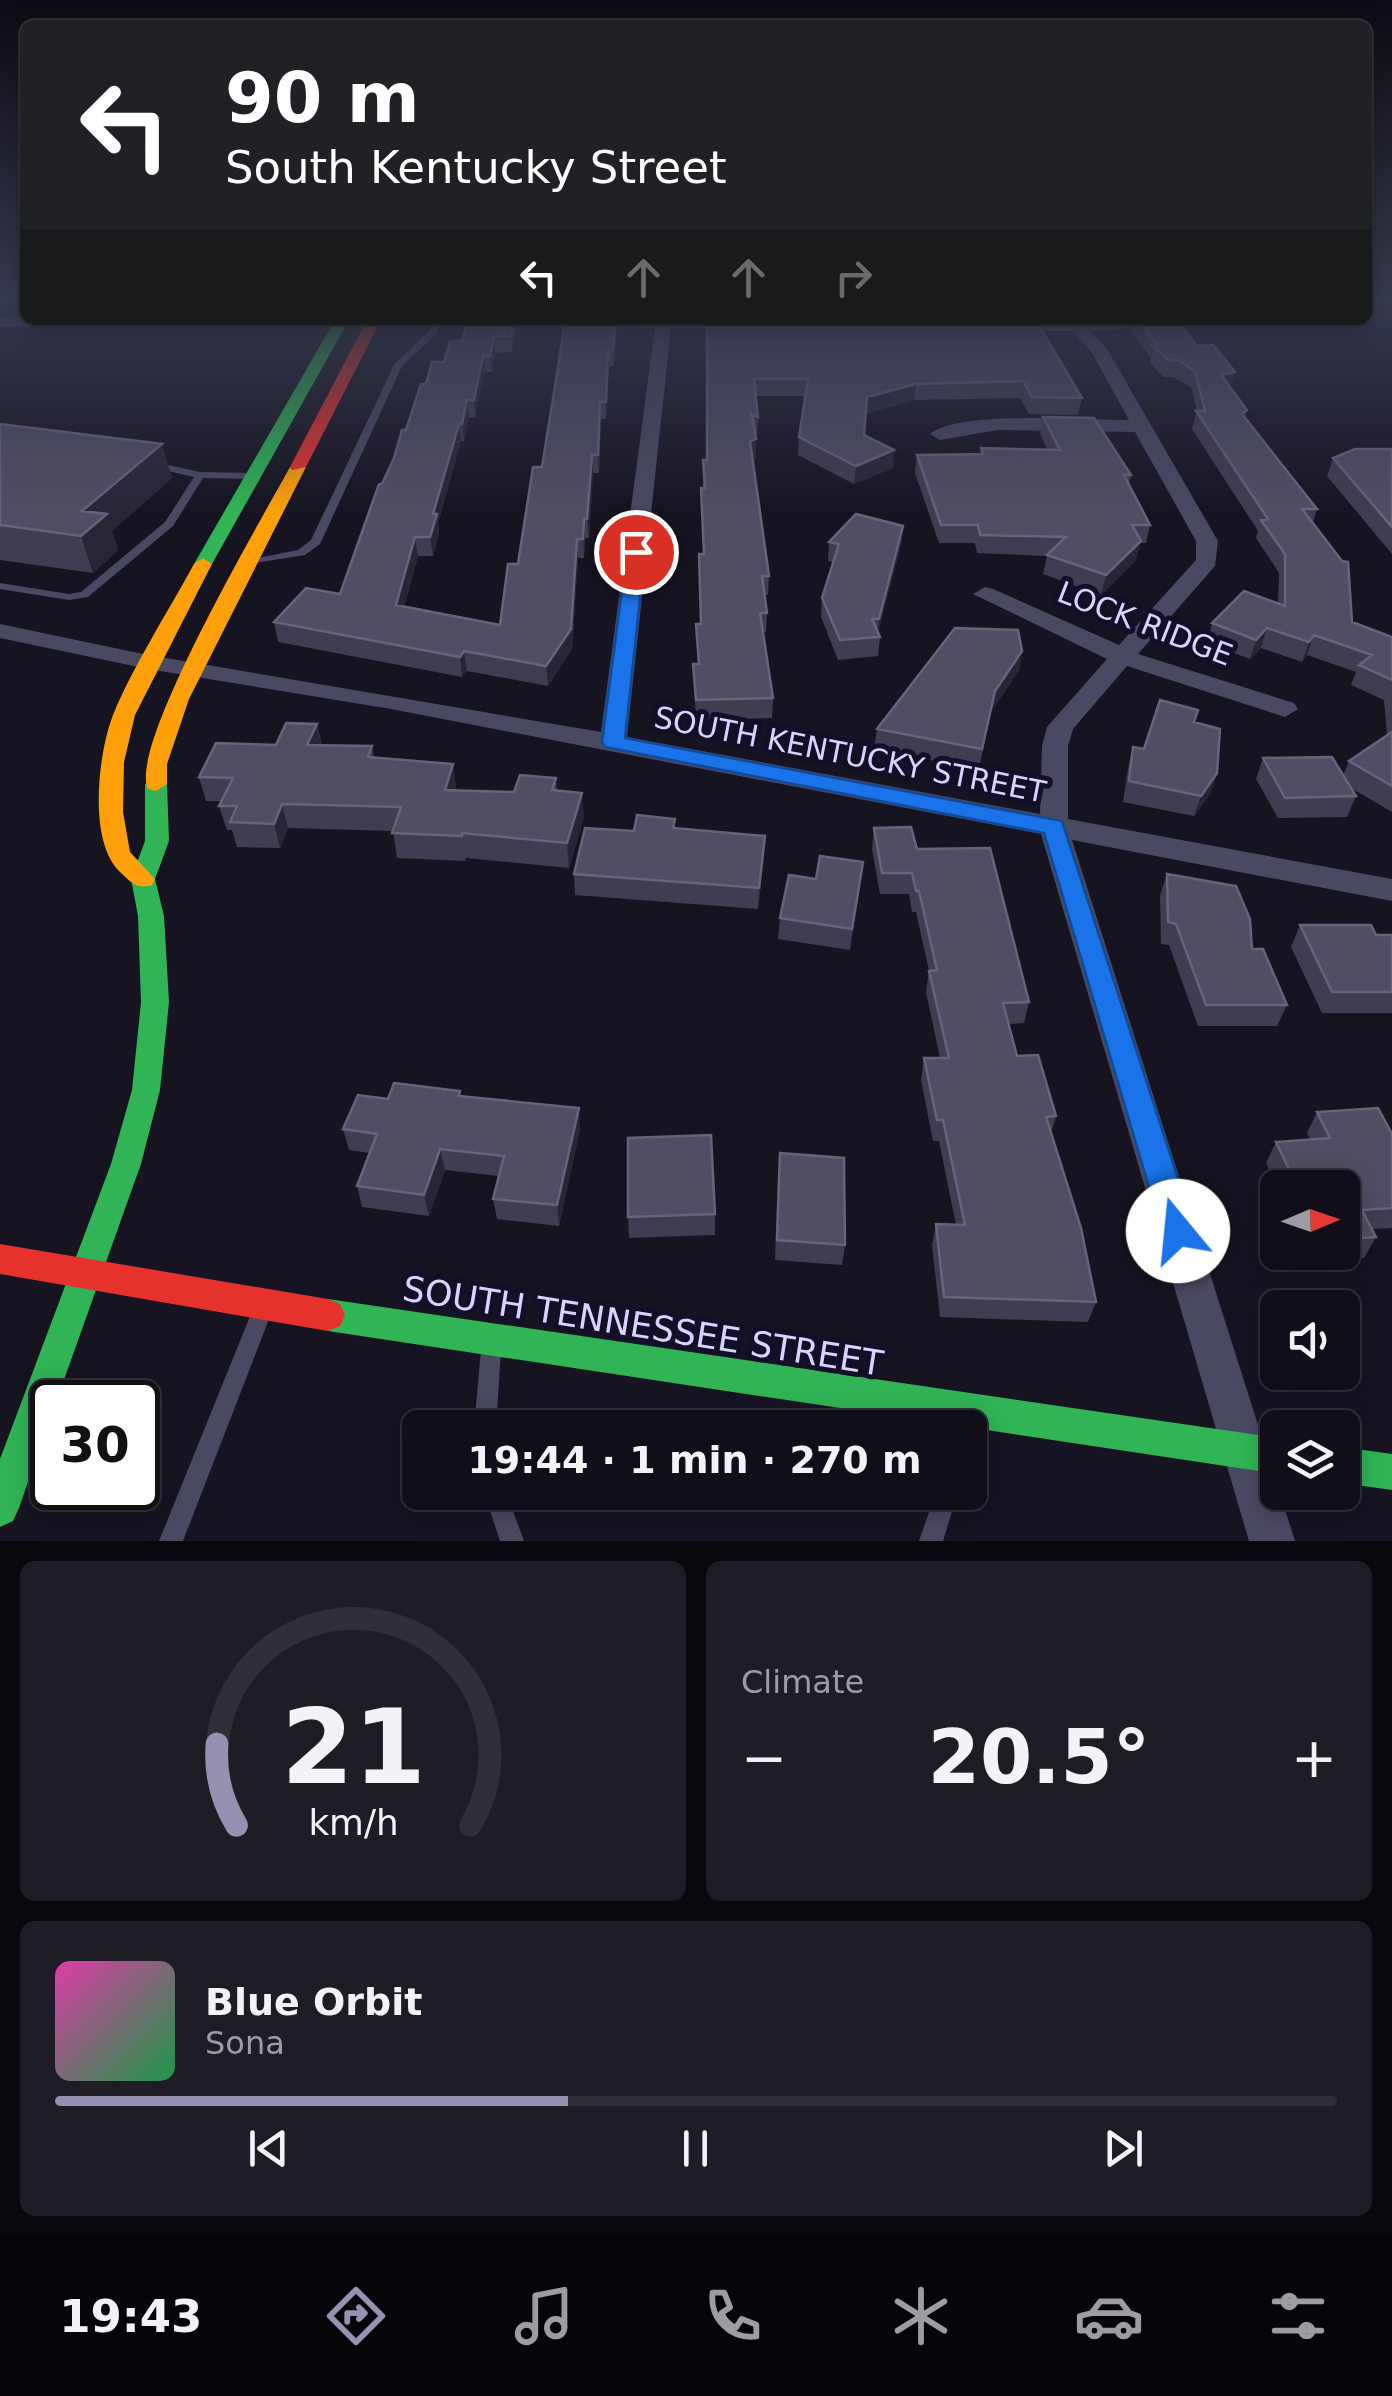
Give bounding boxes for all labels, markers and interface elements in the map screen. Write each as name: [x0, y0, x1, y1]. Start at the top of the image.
text: 90 m: [225, 57, 420, 139]
icon: left: [60, 60, 190, 190]
text: South Kentucky Street: [225, 141, 727, 194]
icon: left: [511, 250, 566, 305]
icon: ahead: [616, 250, 671, 305]
icon: ahead: [721, 250, 776, 305]
icon: right: [826, 250, 881, 305]
pin: [594, 510, 679, 595]
icon: arrive: [609, 525, 664, 580]
street label: LOCK RIDGE: [1053, 574, 1238, 673]
street label: SOUTH KENTUCKY STREET: [651, 699, 1050, 810]
north arrow: [1260, 1170, 1360, 1270]
map controls: [1260, 1170, 1360, 1510]
position arrow: [1126, 1179, 1230, 1283]
street label: SOUTH TENNESSEE STREET: [400, 1268, 886, 1384]
button: sound: [1260, 1290, 1360, 1390]
speed limit sign: 30: [30, 1380, 160, 1510]
button: layers: [1260, 1410, 1360, 1510]
text: 19:44 · 1 min · 270 m: [467, 1438, 922, 1482]
text: Climate: [741, 1663, 864, 1701]
text: 21: [281, 1686, 425, 1808]
text: 20.5°: [928, 1713, 1150, 1801]
text: −: [741, 1726, 787, 1790]
text: +: [1291, 1726, 1337, 1790]
text: km/h: [308, 1802, 398, 1843]
text: Blue Orbit: [205, 1980, 422, 2024]
text: Sona: [205, 2024, 285, 2062]
icon: previous: [241, 2121, 296, 2176]
icon: pause: [668, 2121, 723, 2176]
icon: next: [1096, 2121, 1151, 2176]
icon: directions: [321, 2281, 391, 2351]
icon: music: [509, 2281, 579, 2351]
icon: phone: [698, 2281, 768, 2351]
icon: climate: [886, 2281, 956, 2351]
icon: car: [1074, 2281, 1144, 2351]
icon: filters: [1263, 2281, 1333, 2351]
text: 19:43: [59, 2290, 202, 2343]

